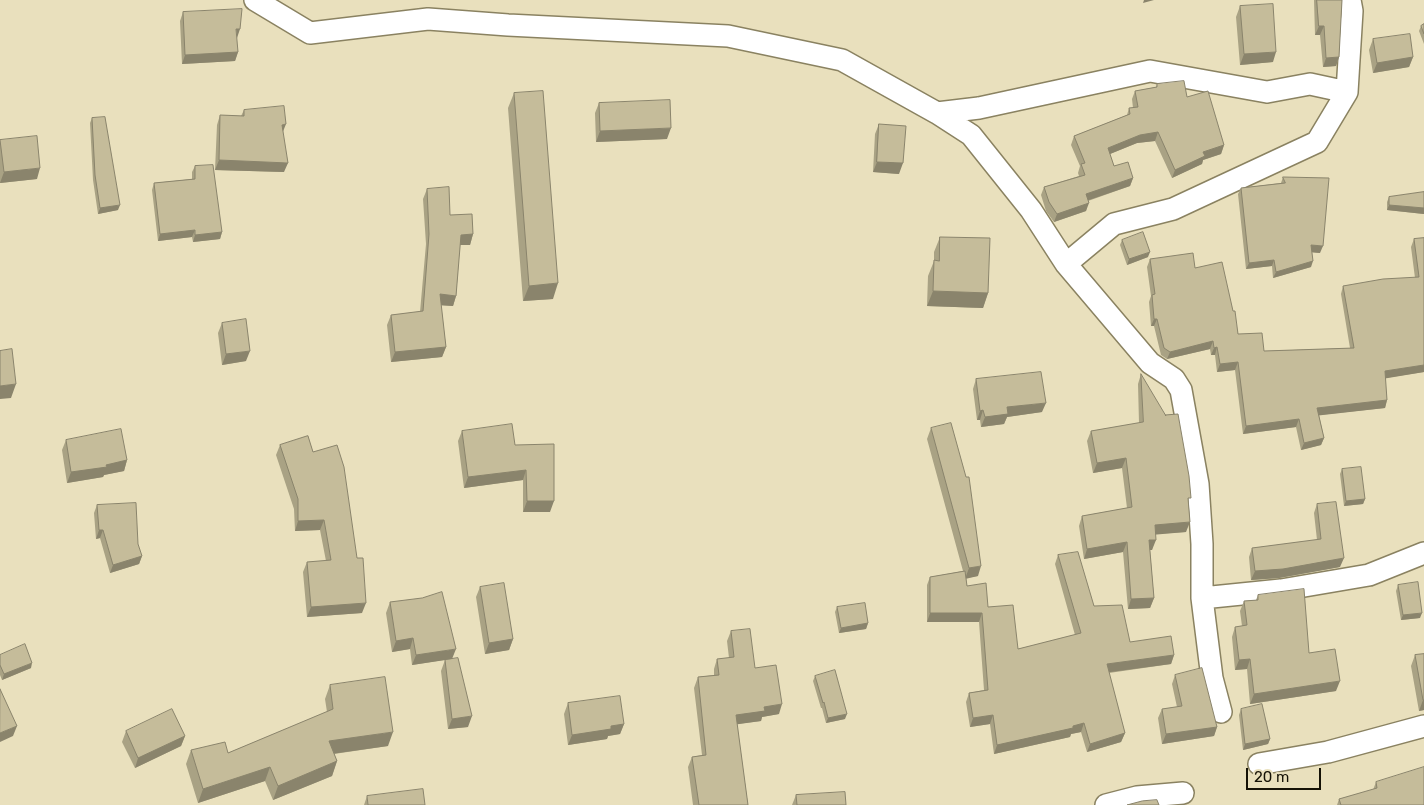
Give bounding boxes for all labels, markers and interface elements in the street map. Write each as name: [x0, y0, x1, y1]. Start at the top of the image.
scale bar: [1249, 758, 1324, 790]
text: 20 m: [1254, 768, 1289, 786]

